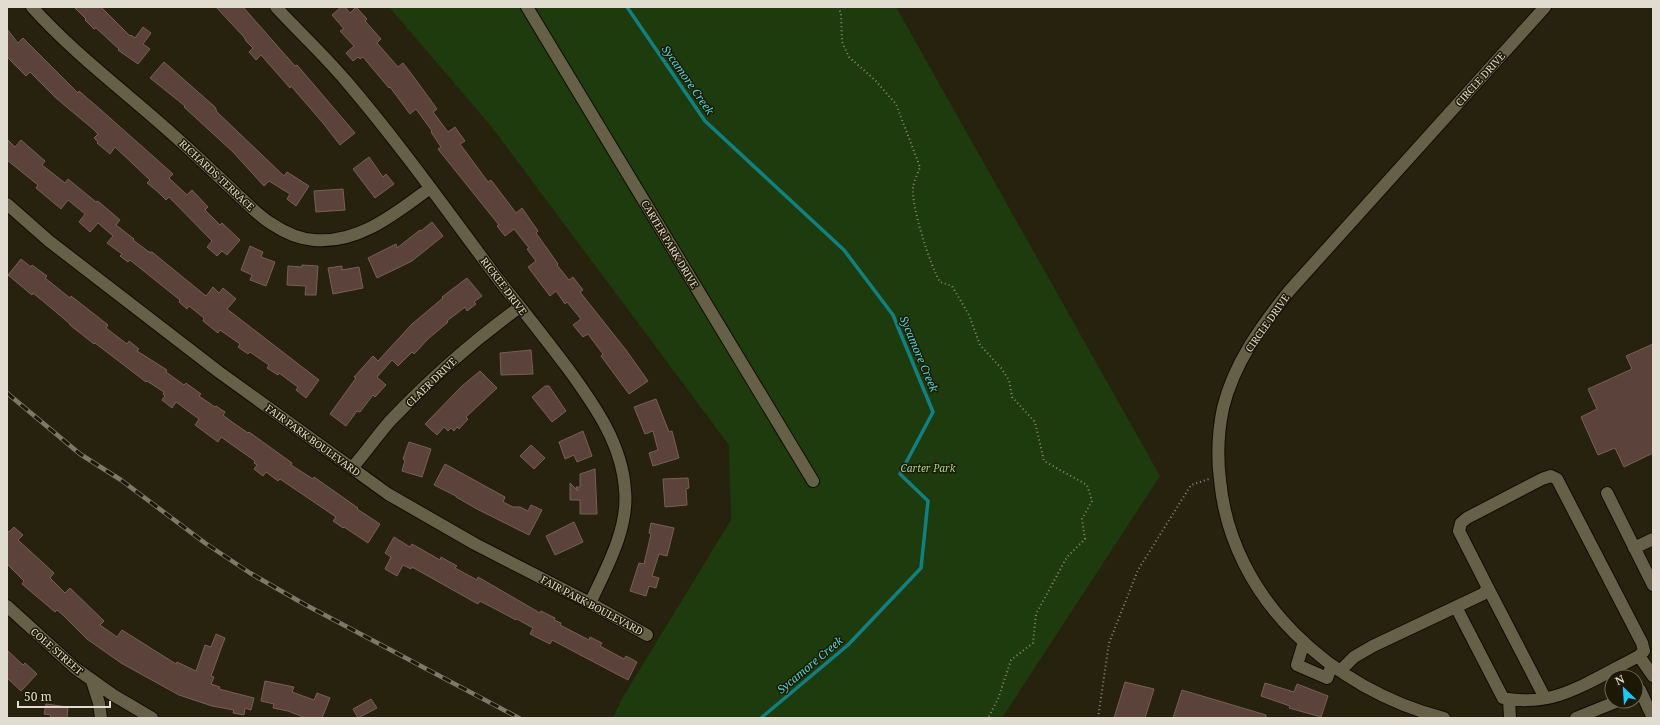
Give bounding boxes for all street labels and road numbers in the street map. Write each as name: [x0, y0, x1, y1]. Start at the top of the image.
street label: CIRCLE DRIVE: [1452, 49, 1508, 109]
street label: RICHARDS TERRACE: [176, 136, 258, 214]
street label: CARTER PARK DRIVE: [638, 197, 702, 291]
street label: RICKEE DRIVE: [478, 254, 530, 318]
street label: CIRCLE DRIVE: [1242, 291, 1292, 355]
street label: CLAER DRIVE: [403, 354, 459, 410]
street label: FAIR PARK BOULEVARD: [263, 401, 363, 479]
street label: FAIR PARK BOULEVARD: [538, 572, 646, 638]
street label: COLE STREET: [28, 624, 86, 678]

